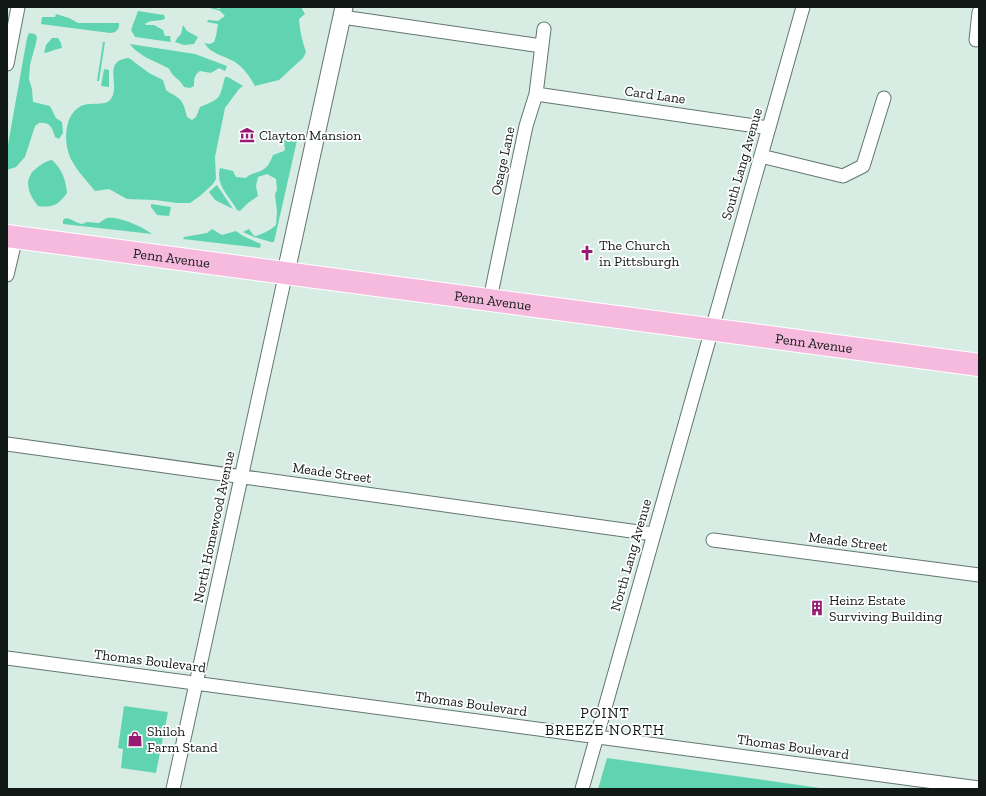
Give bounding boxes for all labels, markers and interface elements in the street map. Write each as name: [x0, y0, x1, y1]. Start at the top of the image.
street label: Card Lane: [623, 82, 687, 108]
street label: South Lang Avenue: [718, 106, 766, 222]
street label: Osage Lane: [487, 125, 519, 197]
museum icon: Clayton Mansion: [238, 126, 256, 144]
place label: Clayton Mansion: [259, 127, 361, 144]
place label: The Church in Pittsburgh: [599, 237, 679, 270]
street label: Penn Avenue: [132, 244, 212, 271]
church icon: The Church in Pittsburgh: [578, 244, 596, 262]
street label: Penn Avenue: [453, 287, 533, 314]
street label: Penn Avenue: [774, 330, 854, 357]
street label: North Homewood Avenue: [190, 449, 238, 605]
street label: Meade Street: [291, 459, 373, 487]
street label: North Lang Avenue: [607, 496, 655, 613]
street label: Meade Street: [807, 529, 889, 555]
place label: Heinz Estate Surviving Building: [829, 592, 943, 625]
building icon: Heinz Estate Surviving Building: [808, 599, 826, 617]
street label: Thomas Boulevard: [93, 646, 207, 676]
street label: Thomas Boulevard: [414, 688, 528, 720]
district label: POINT BREEZE NORTH: [545, 704, 665, 739]
place label: Shiloh Farm Stand: [147, 723, 218, 756]
shop icon: Shiloh Farm Stand: [126, 730, 144, 748]
street label: Thomas Boulevard: [736, 731, 850, 763]

